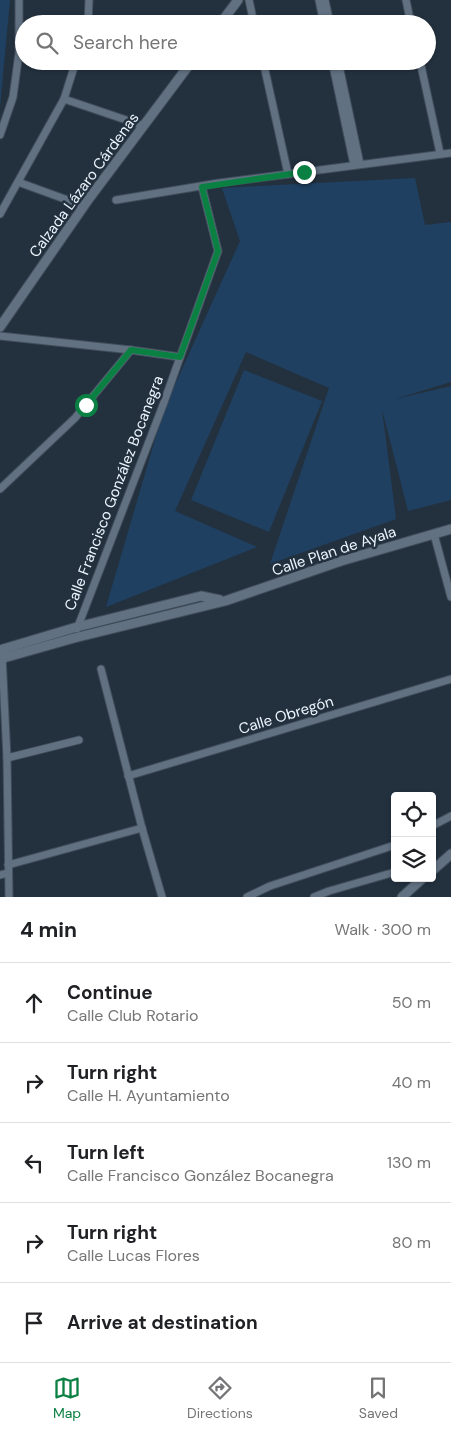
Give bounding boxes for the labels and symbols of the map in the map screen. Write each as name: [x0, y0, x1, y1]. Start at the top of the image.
street label: Calzada Lázaro Cárdenas: [25, 109, 143, 261]
route end: [293, 161, 316, 184]
street label: Calle Francisco González Bocanegra: [60, 373, 168, 613]
route start: [75, 394, 98, 417]
street label: Calle Plan de Ayala: [269, 521, 399, 581]
street label: Calle Obregón: [236, 691, 336, 739]

